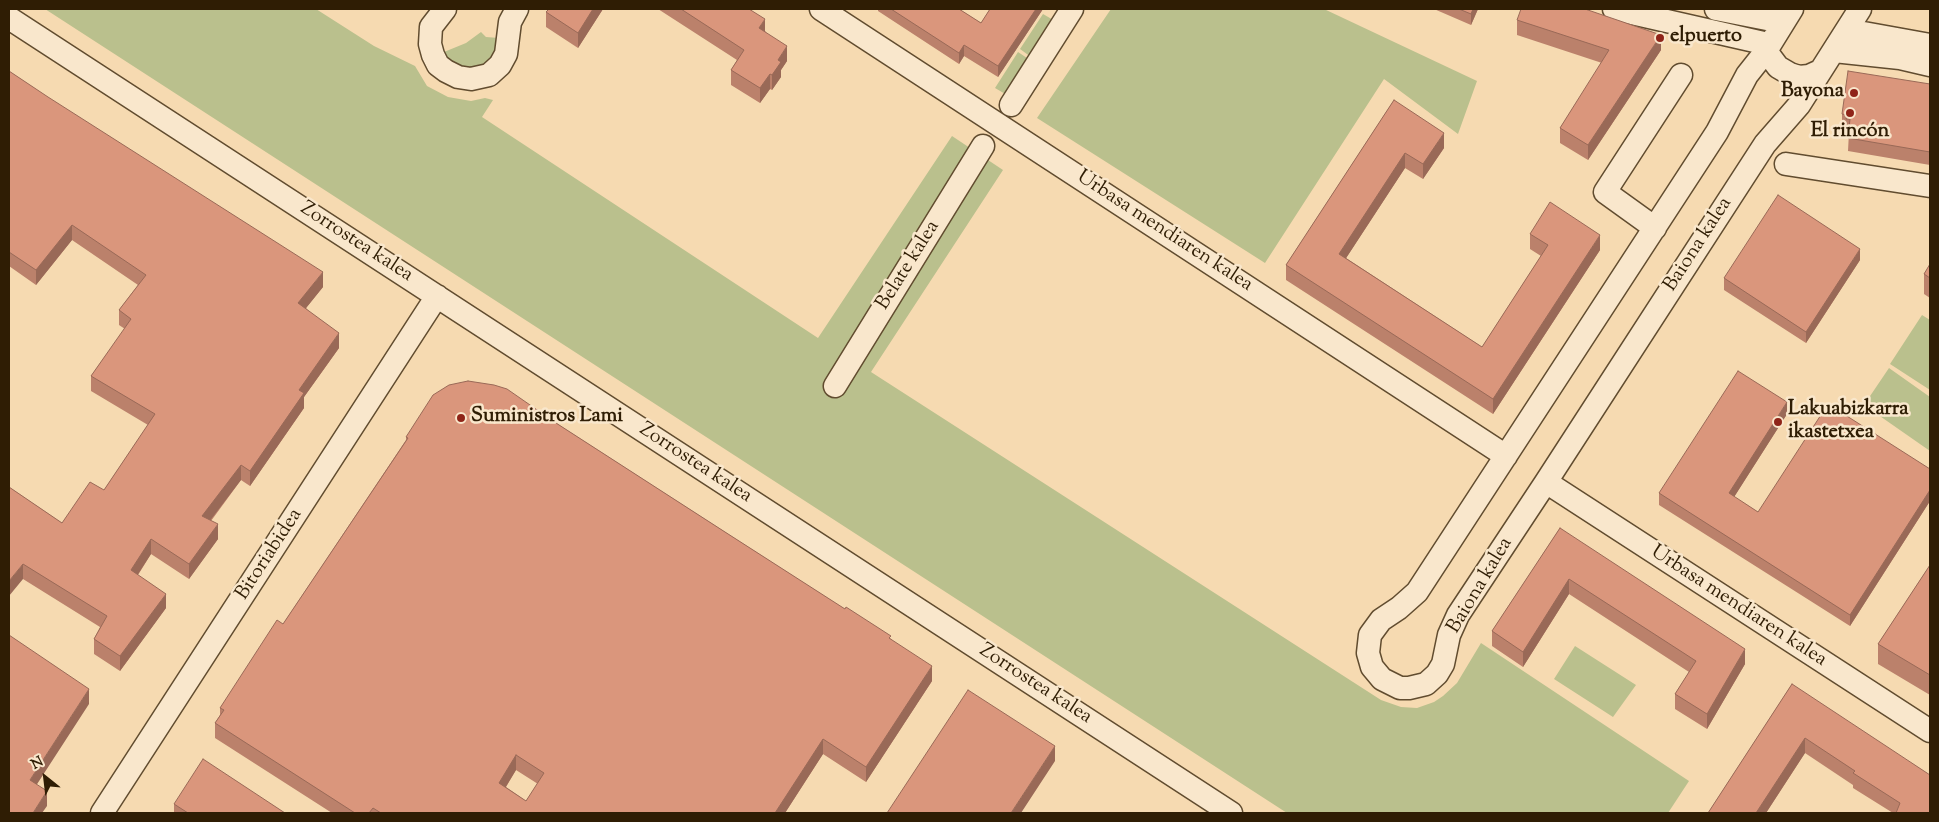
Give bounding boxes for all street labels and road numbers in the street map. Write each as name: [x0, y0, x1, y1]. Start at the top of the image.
street label: Urbasa mendiaren kalea: [1071, 166, 1257, 298]
street label: Baiona kalea: [1660, 193, 1738, 297]
street label: Zorrostea kalea: [295, 198, 417, 288]
street label: Belate kalea: [872, 217, 946, 315]
street label: Zorrostea kalea: [634, 419, 756, 509]
street label: Bitoriabidea: [232, 505, 308, 605]
street label: Baiona kalea: [1443, 534, 1519, 638]
street label: Urbasa mendiaren kalea: [1645, 541, 1831, 673]
street label: Zorrostea kalea: [974, 640, 1096, 730]

